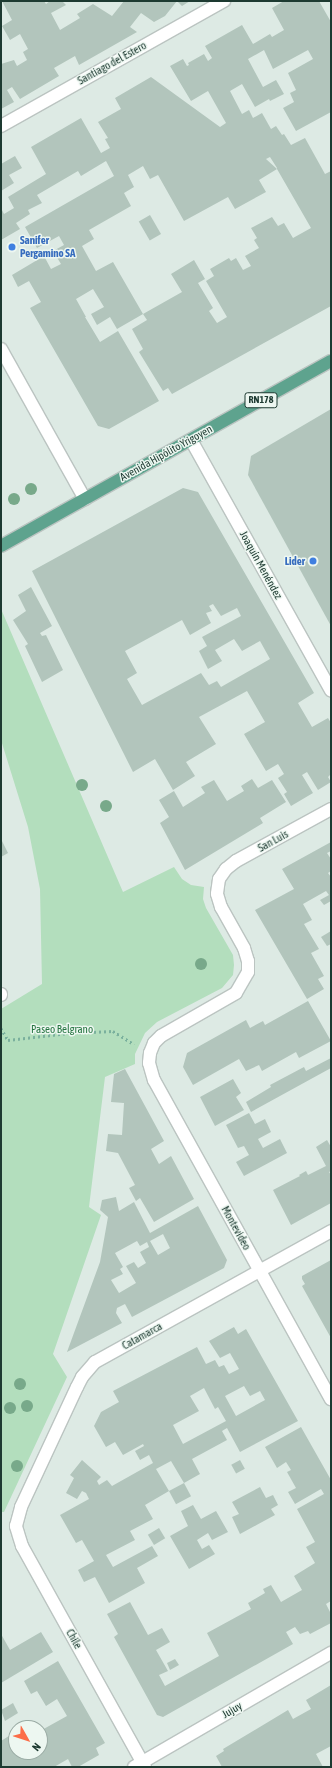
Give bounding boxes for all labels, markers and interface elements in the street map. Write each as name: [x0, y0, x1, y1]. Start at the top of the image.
street label: Santiago del Estero: [75, 39, 149, 87]
place label: Sanifer Pergamino SA: [20, 234, 75, 260]
marker: Sanifer Pergamino SA: [7, 242, 17, 252]
road number: RN178: [244, 392, 278, 408]
street label: Avenida Hipólito Yrigoyen: [118, 422, 214, 484]
street label: Joaquín Menéndez: [237, 529, 285, 601]
place label: Lider: [285, 554, 305, 568]
marker: Lider: [308, 556, 318, 566]
street label: San Luis: [256, 827, 290, 855]
park label: Paseo Belgrano: [31, 1022, 93, 1036]
street label: Montevideo: [219, 1204, 253, 1252]
street label: Catamarca: [120, 1320, 164, 1352]
street label: Chile: [63, 1627, 85, 1651]
street label: Jujuy: [220, 1699, 244, 1721]
north arrow: [8, 1720, 48, 1760]
text: N: [30, 1741, 43, 1753]

